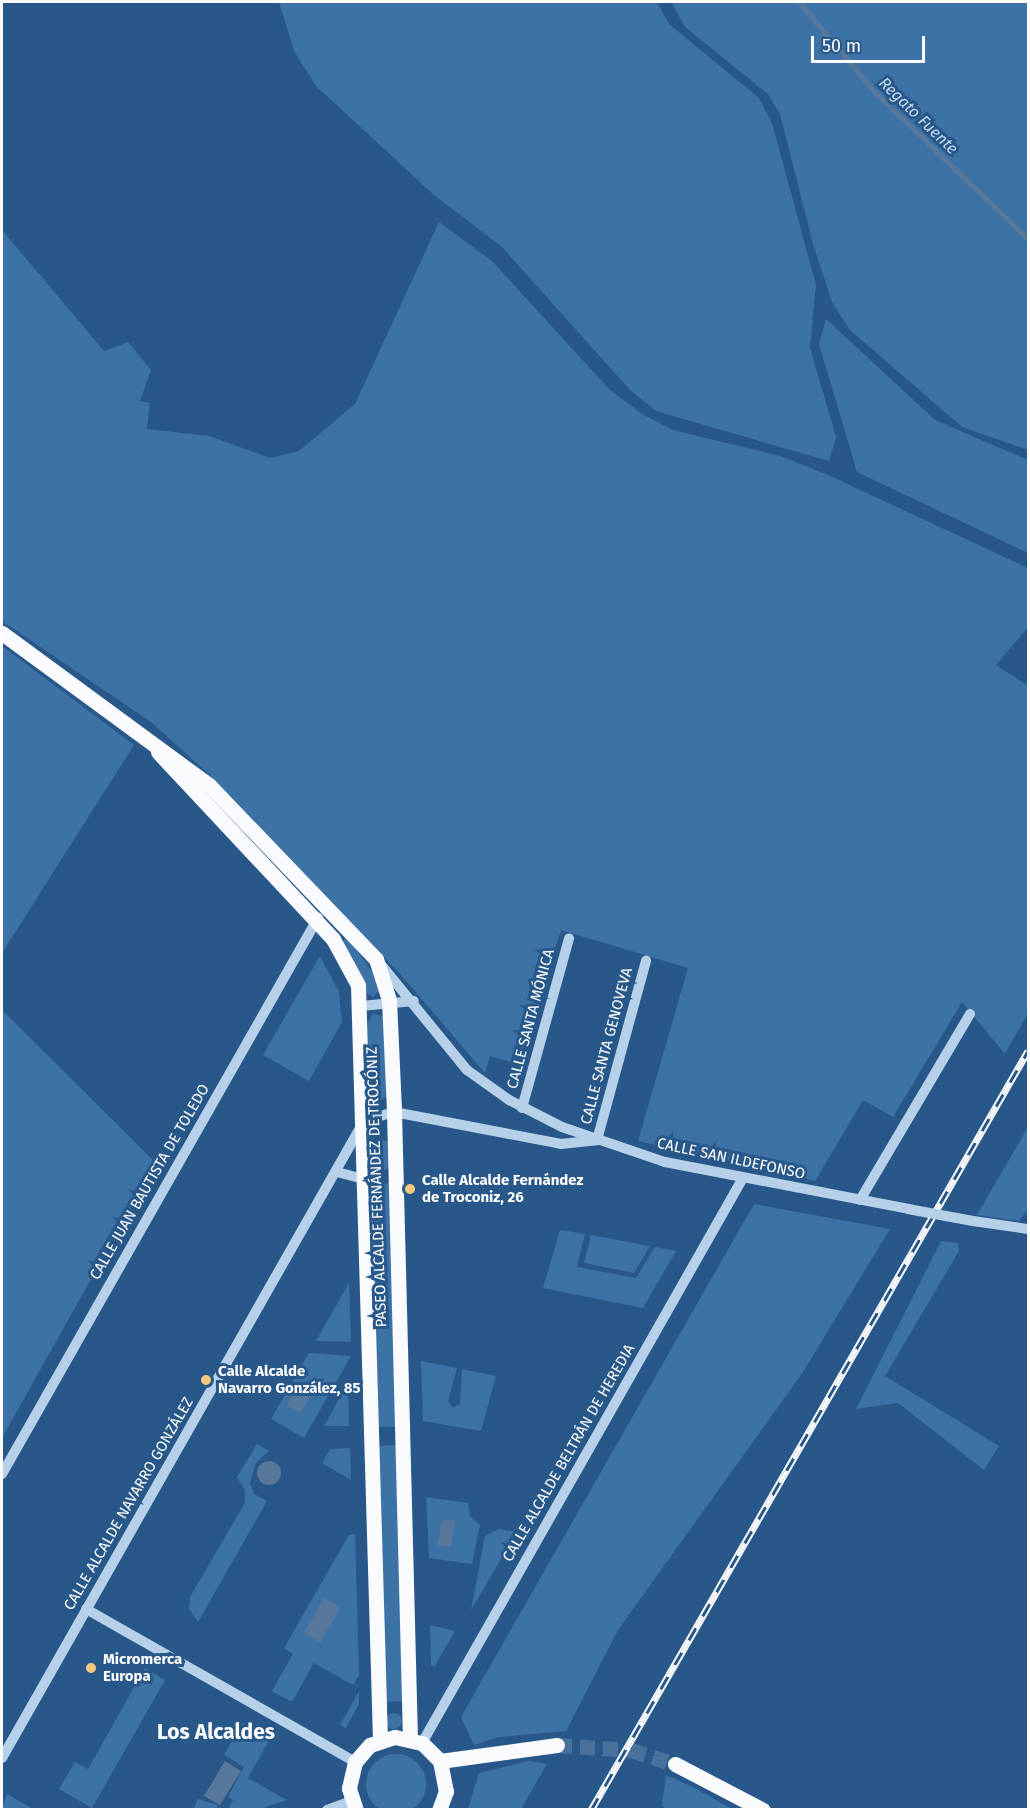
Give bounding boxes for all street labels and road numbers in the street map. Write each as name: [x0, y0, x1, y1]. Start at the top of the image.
street label: CALLE SANTA MÓNICA: [504, 947, 558, 1091]
street label: CALLE SANTA GENOVEVA: [577, 966, 637, 1126]
street label: PASEO ALCALDE FERNÁNDEZ DE TROCÓNIZ: [363, 1046, 391, 1328]
street label: CALLE JUAN BAUTISTA DE TOLEDO: [86, 1081, 214, 1283]
street label: CALLE SAN ILDEFONSO: [655, 1135, 807, 1183]
street label: CALLE ALCALDE BELTRÁN DE HEREDIA: [499, 1341, 639, 1565]
street label: CALLE ALCALDE NAVARRO GONZÁLEZ: [60, 1394, 198, 1614]

